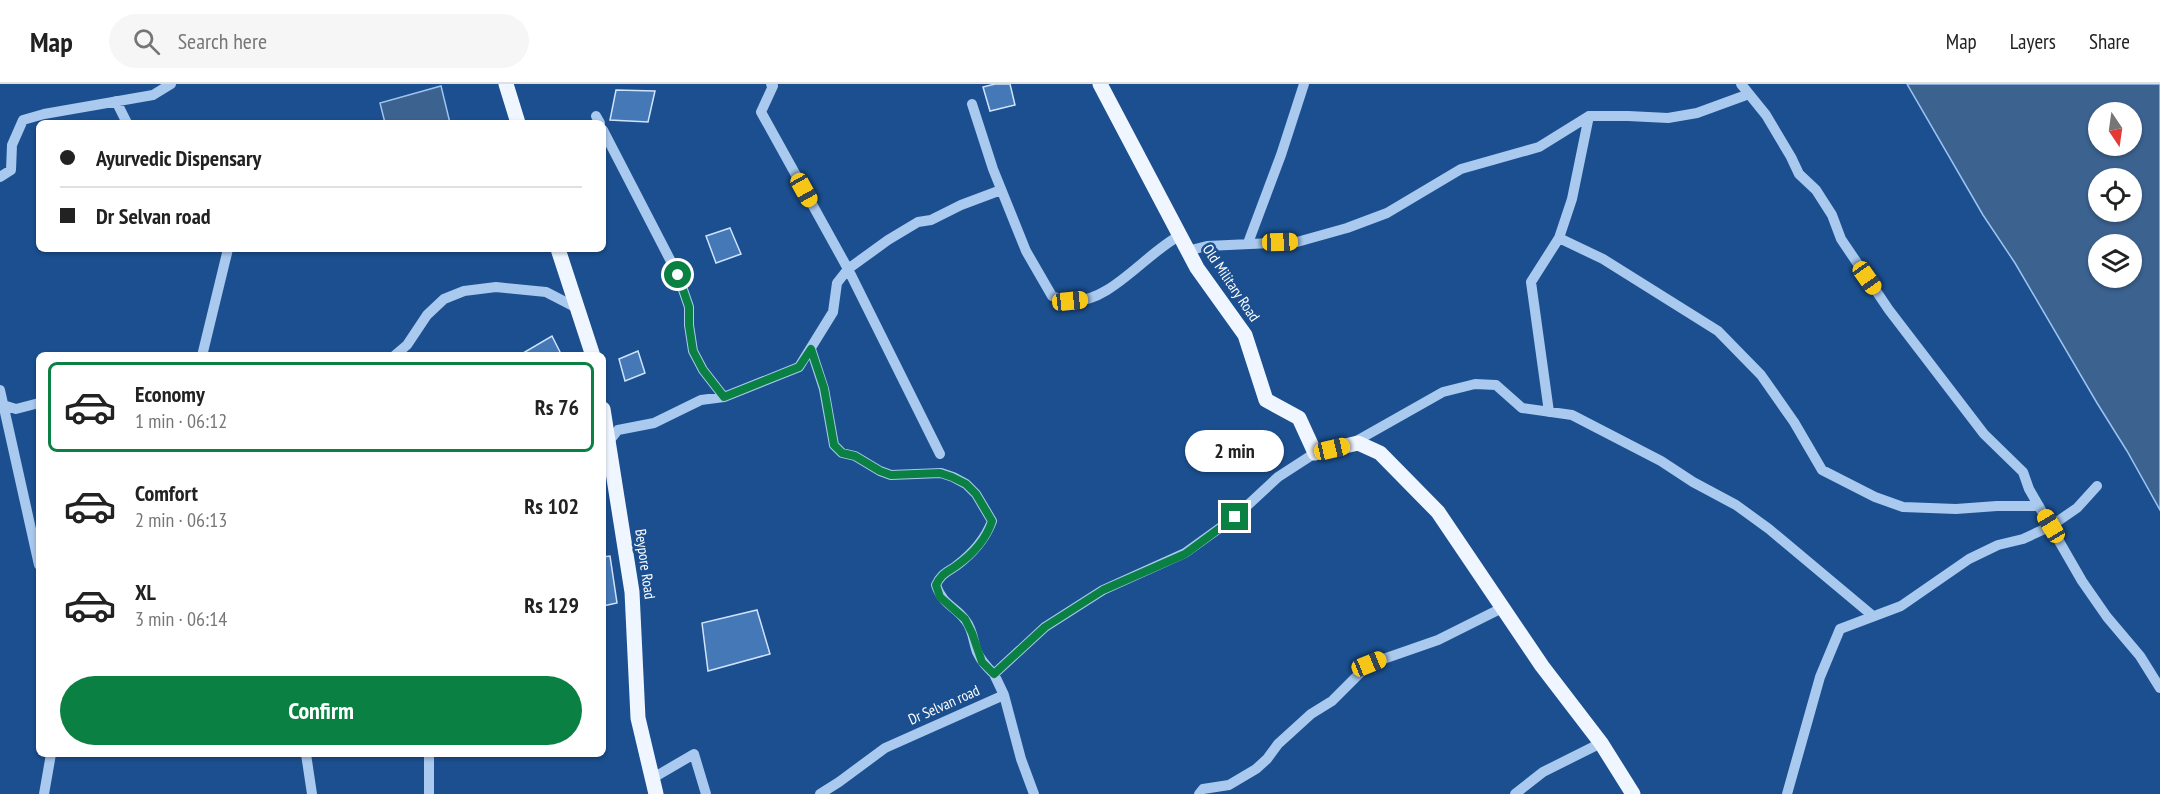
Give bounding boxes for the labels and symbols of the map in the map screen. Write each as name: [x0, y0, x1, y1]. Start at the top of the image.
north arrow: [2088, 102, 2142, 156]
car: [787, 170, 821, 210]
car: [1262, 232, 1298, 252]
street label: Old Military Road: [1199, 240, 1264, 325]
car: [1849, 258, 1885, 298]
route start: [664, 261, 691, 288]
car: [1051, 290, 1089, 312]
callout: 2 min: [1186, 430, 1284, 472]
car: [1312, 436, 1352, 462]
route end: [1221, 503, 1248, 530]
car: [2034, 506, 2068, 546]
street label: Beypore Road: [631, 528, 660, 600]
car: [1349, 649, 1389, 679]
street label: Dr Selvan road: [905, 680, 982, 729]

